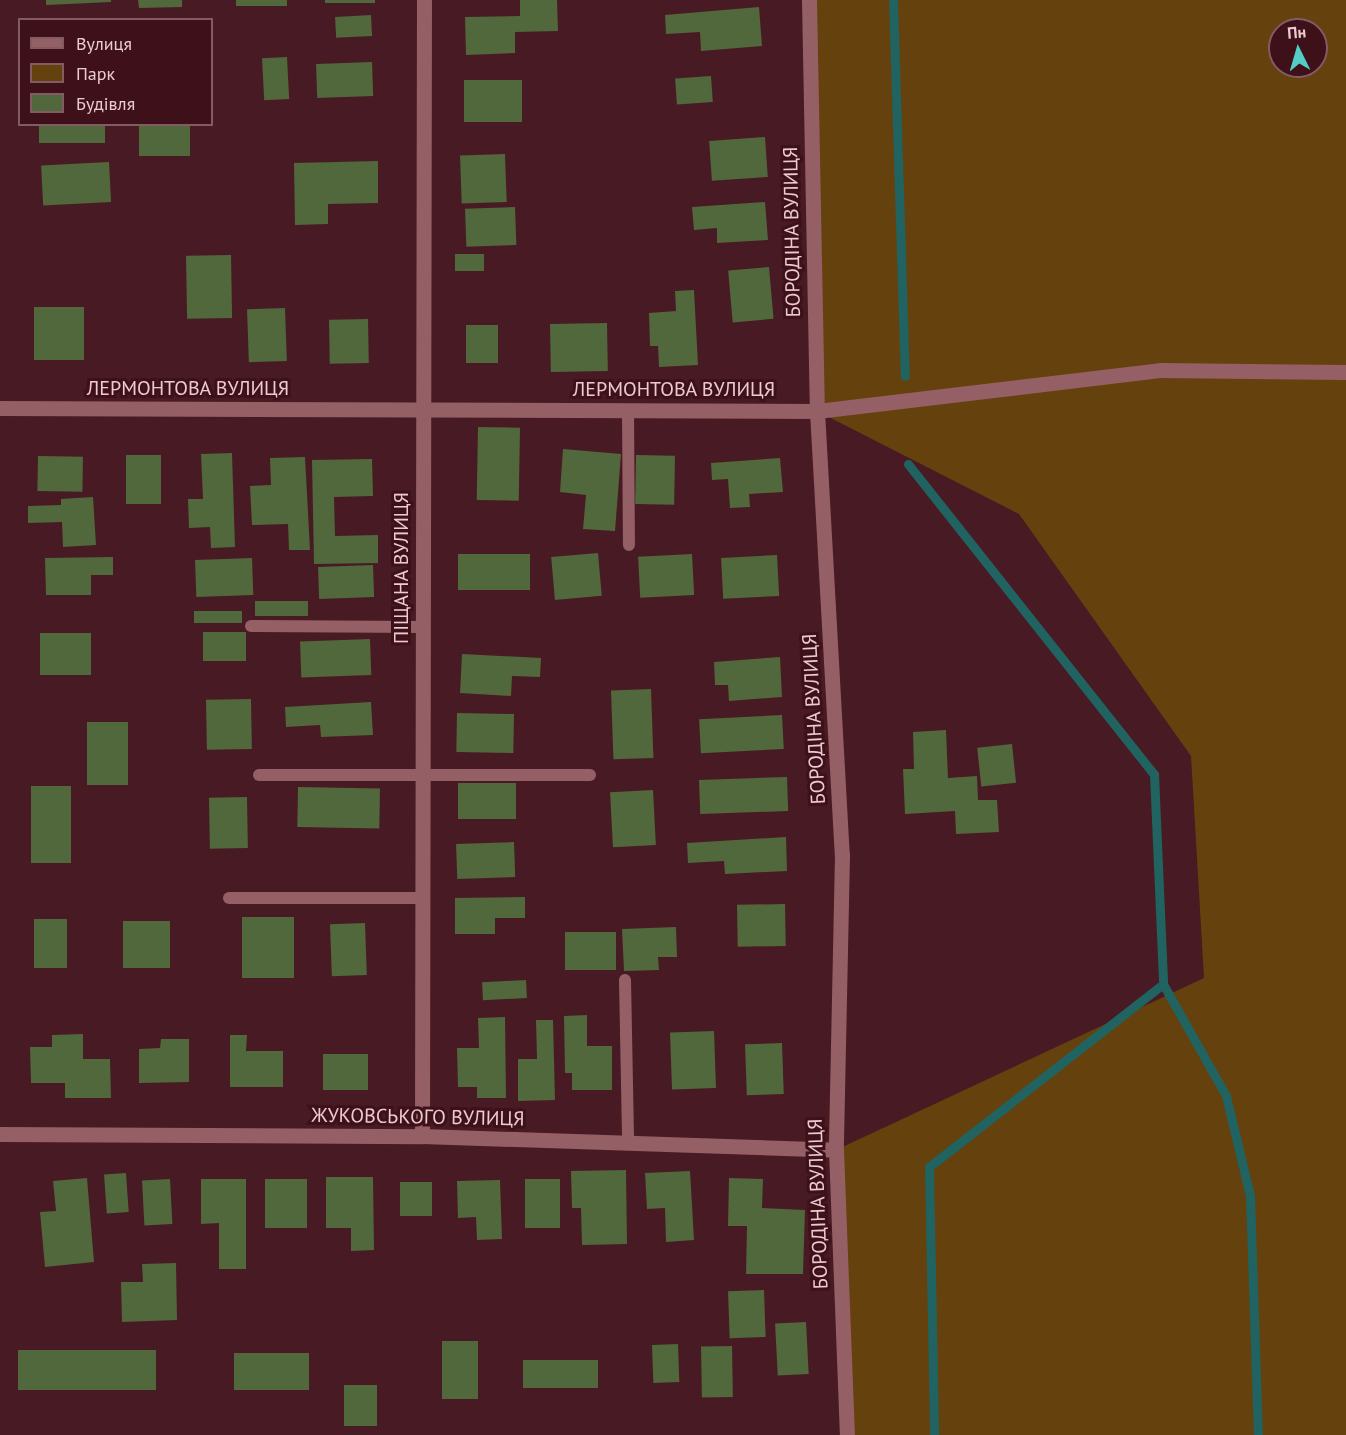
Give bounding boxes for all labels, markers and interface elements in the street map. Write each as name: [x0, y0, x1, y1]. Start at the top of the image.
legend: [18, 18, 213, 126]
north arrow: [1268, 18, 1328, 78]
text: Пн: [1286, 21, 1307, 43]
text: Вулиця: [76, 32, 132, 55]
text: Парк: [76, 62, 115, 85]
text: Будівля: [76, 92, 135, 115]
street label: БОРОДІНА ВУЛИЦЯ: [779, 146, 805, 318]
street label: ЛЕРМОНТОВА ВУЛИЦЯ: [86, 376, 290, 400]
street label: ЛЕРМОНТОВА ВУЛИЦЯ: [572, 377, 776, 401]
street label: ПІЩАНА ВУЛИЦЯ: [389, 492, 413, 644]
street label: БОРОДІНА ВУЛИЦЯ: [798, 633, 830, 805]
street label: ЖУКОВСЬКОГО ВУЛИЦЯ: [311, 1103, 525, 1131]
street label: БОРОДІНА ВУЛИЦЯ: [803, 1118, 833, 1290]

